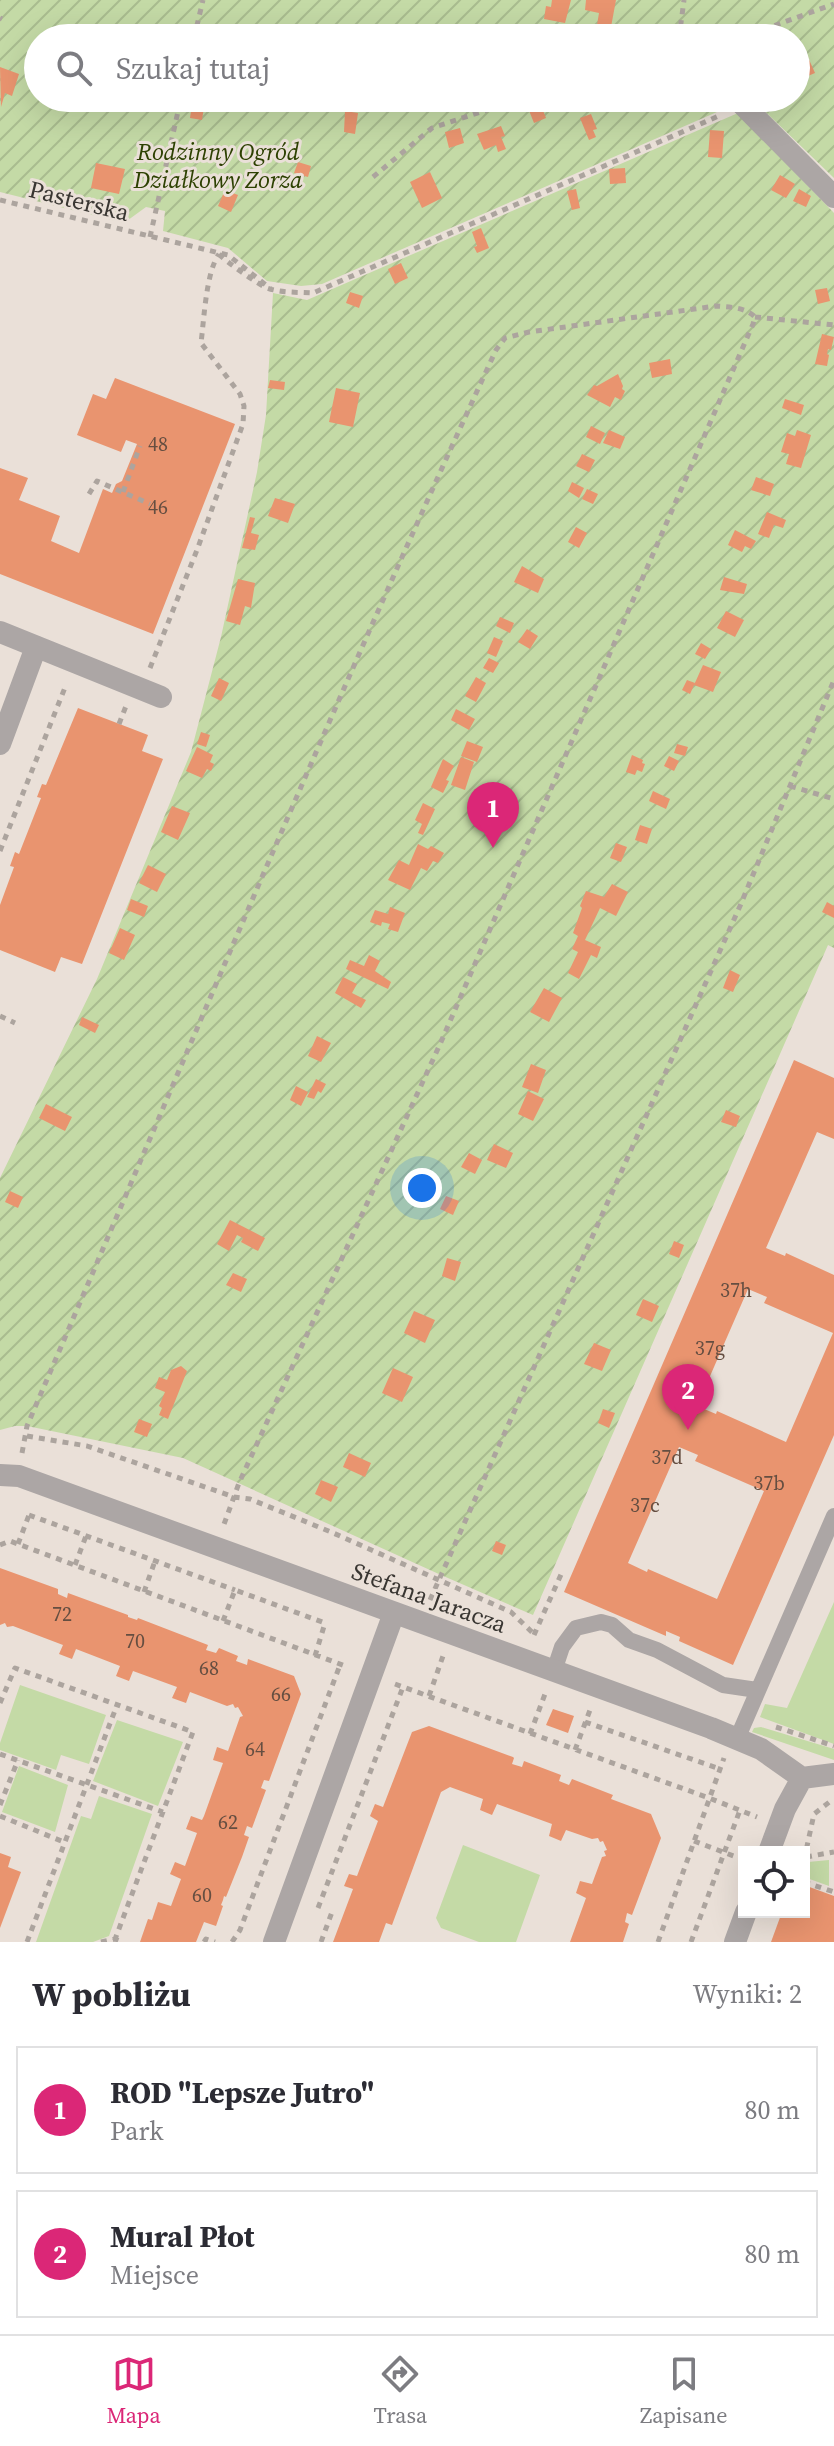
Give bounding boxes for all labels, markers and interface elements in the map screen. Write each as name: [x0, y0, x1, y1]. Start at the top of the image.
search box: [24, 24, 810, 112]
icon: search: [52, 46, 96, 90]
text: Szukaj tutaj: [116, 48, 270, 89]
park label: Rodzinny Ogród Działkowy Zorza: [132, 135, 303, 196]
street label: Pasterska: [26, 172, 133, 229]
house number: 48: [148, 430, 168, 458]
house number: 46: [148, 493, 168, 521]
pin: 1: [467, 782, 519, 848]
your location: [402, 1168, 442, 1208]
house number: 37h: [720, 1276, 752, 1304]
house number: 37g: [695, 1334, 725, 1362]
pin: 2: [662, 1364, 714, 1430]
house number: 37d: [651, 1443, 683, 1471]
house number: 37b: [753, 1469, 785, 1497]
house number: 37c: [630, 1491, 660, 1519]
street label: Stefana Jaracza: [347, 1554, 512, 1641]
house number: 72: [52, 1600, 72, 1628]
house number: 70: [125, 1627, 145, 1655]
house number: 68: [199, 1654, 219, 1682]
house number: 66: [271, 1680, 291, 1708]
house number: 64: [245, 1735, 265, 1763]
house number: 62: [218, 1808, 238, 1836]
map controls: [738, 1846, 810, 1918]
button: locate: [738, 1846, 810, 1918]
house number: 60: [192, 1881, 212, 1909]
text: W pobliżu: [32, 1971, 191, 2017]
text: Wyniki: 2: [692, 1976, 802, 2012]
text: ROD "Lepsze Jutro": [110, 2072, 374, 2113]
text: 1: [53, 2092, 67, 2128]
text: 80 m: [745, 2092, 800, 2128]
text: Park: [110, 2113, 163, 2149]
text: Mural Płot: [110, 2216, 255, 2257]
text: 2: [53, 2236, 67, 2272]
text: 80 m: [745, 2236, 800, 2272]
text: Miejsce: [110, 2257, 199, 2293]
tab: Mapa: [106, 2352, 161, 2430]
tab: Trasa: [374, 2352, 427, 2430]
tab: Zapisane: [640, 2352, 728, 2430]

